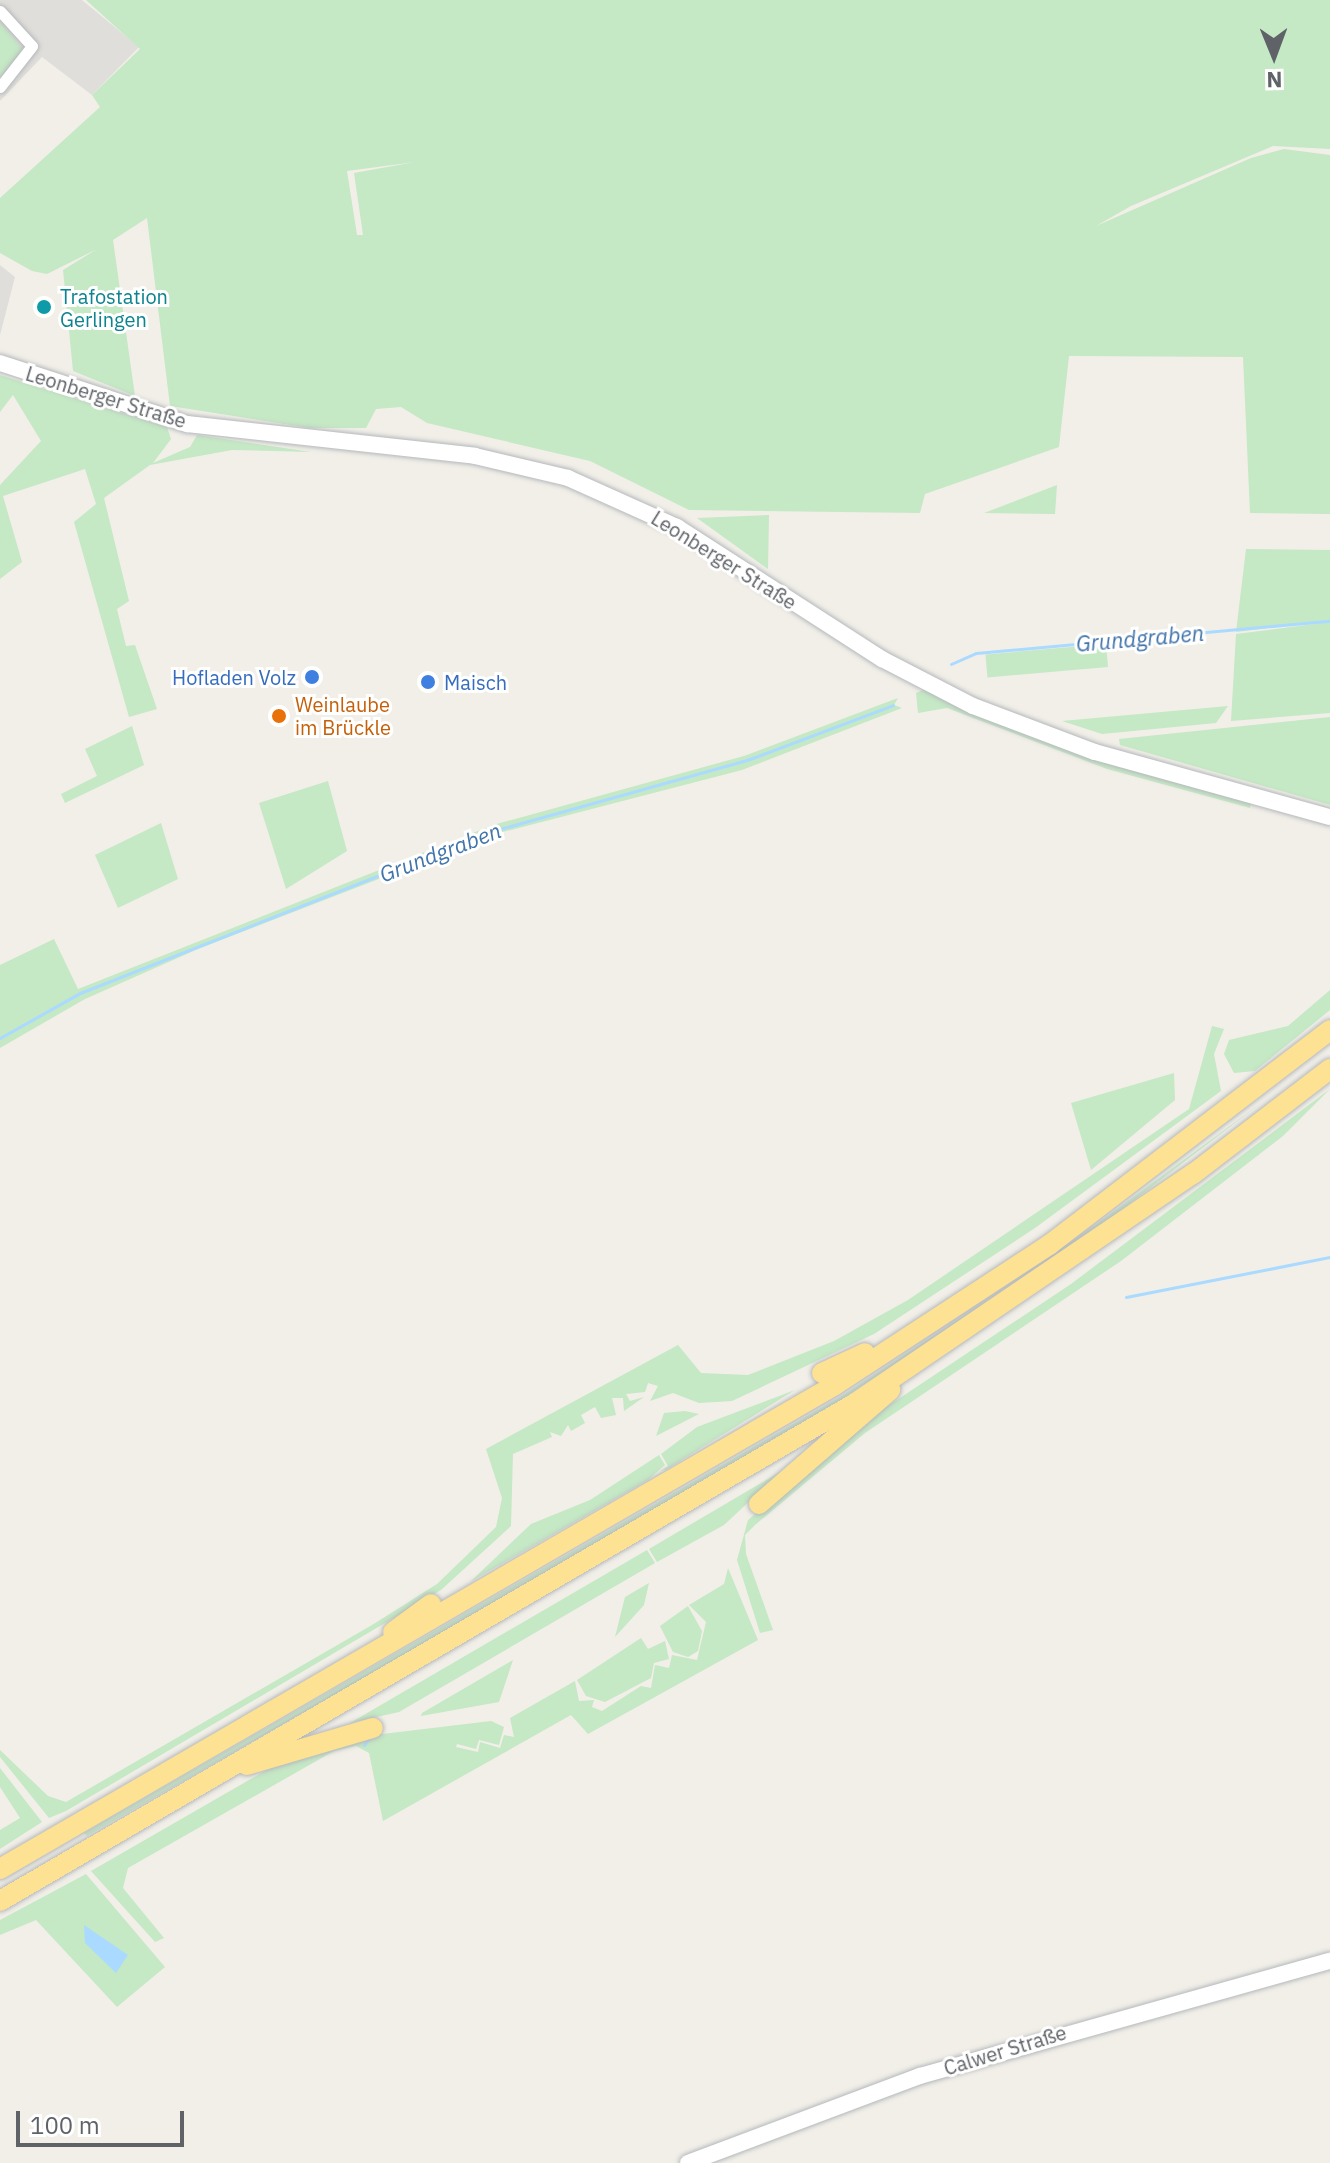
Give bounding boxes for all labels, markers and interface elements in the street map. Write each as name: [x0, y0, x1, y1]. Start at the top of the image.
north arrow: [1234, 16, 1314, 96]
text: N: [1266, 66, 1283, 95]
place label: Trafostation Gerlingen: [60, 284, 168, 331]
marker: Trafostation Gerlingen: [35, 298, 53, 316]
street label: Leonberger Straße: [23, 361, 189, 433]
street label: Leonberger Straße: [647, 506, 801, 614]
water label: Grundgraben: [1075, 619, 1205, 657]
place label: Hofladen Volz: [172, 665, 296, 689]
marker: Hofladen Volz: [303, 668, 321, 686]
place label: Maisch: [444, 670, 507, 694]
marker: Maisch: [419, 673, 437, 691]
place label: Weinlaube im Brückle: [295, 692, 391, 739]
marker: Weinlaube im Brückle: [270, 707, 288, 725]
water label: Grundgraben: [375, 817, 505, 887]
street label: Calwer Straße: [941, 2020, 1069, 2080]
scale bar: [20, 2095, 188, 2145]
text: 100 m: [30, 2109, 100, 2141]

